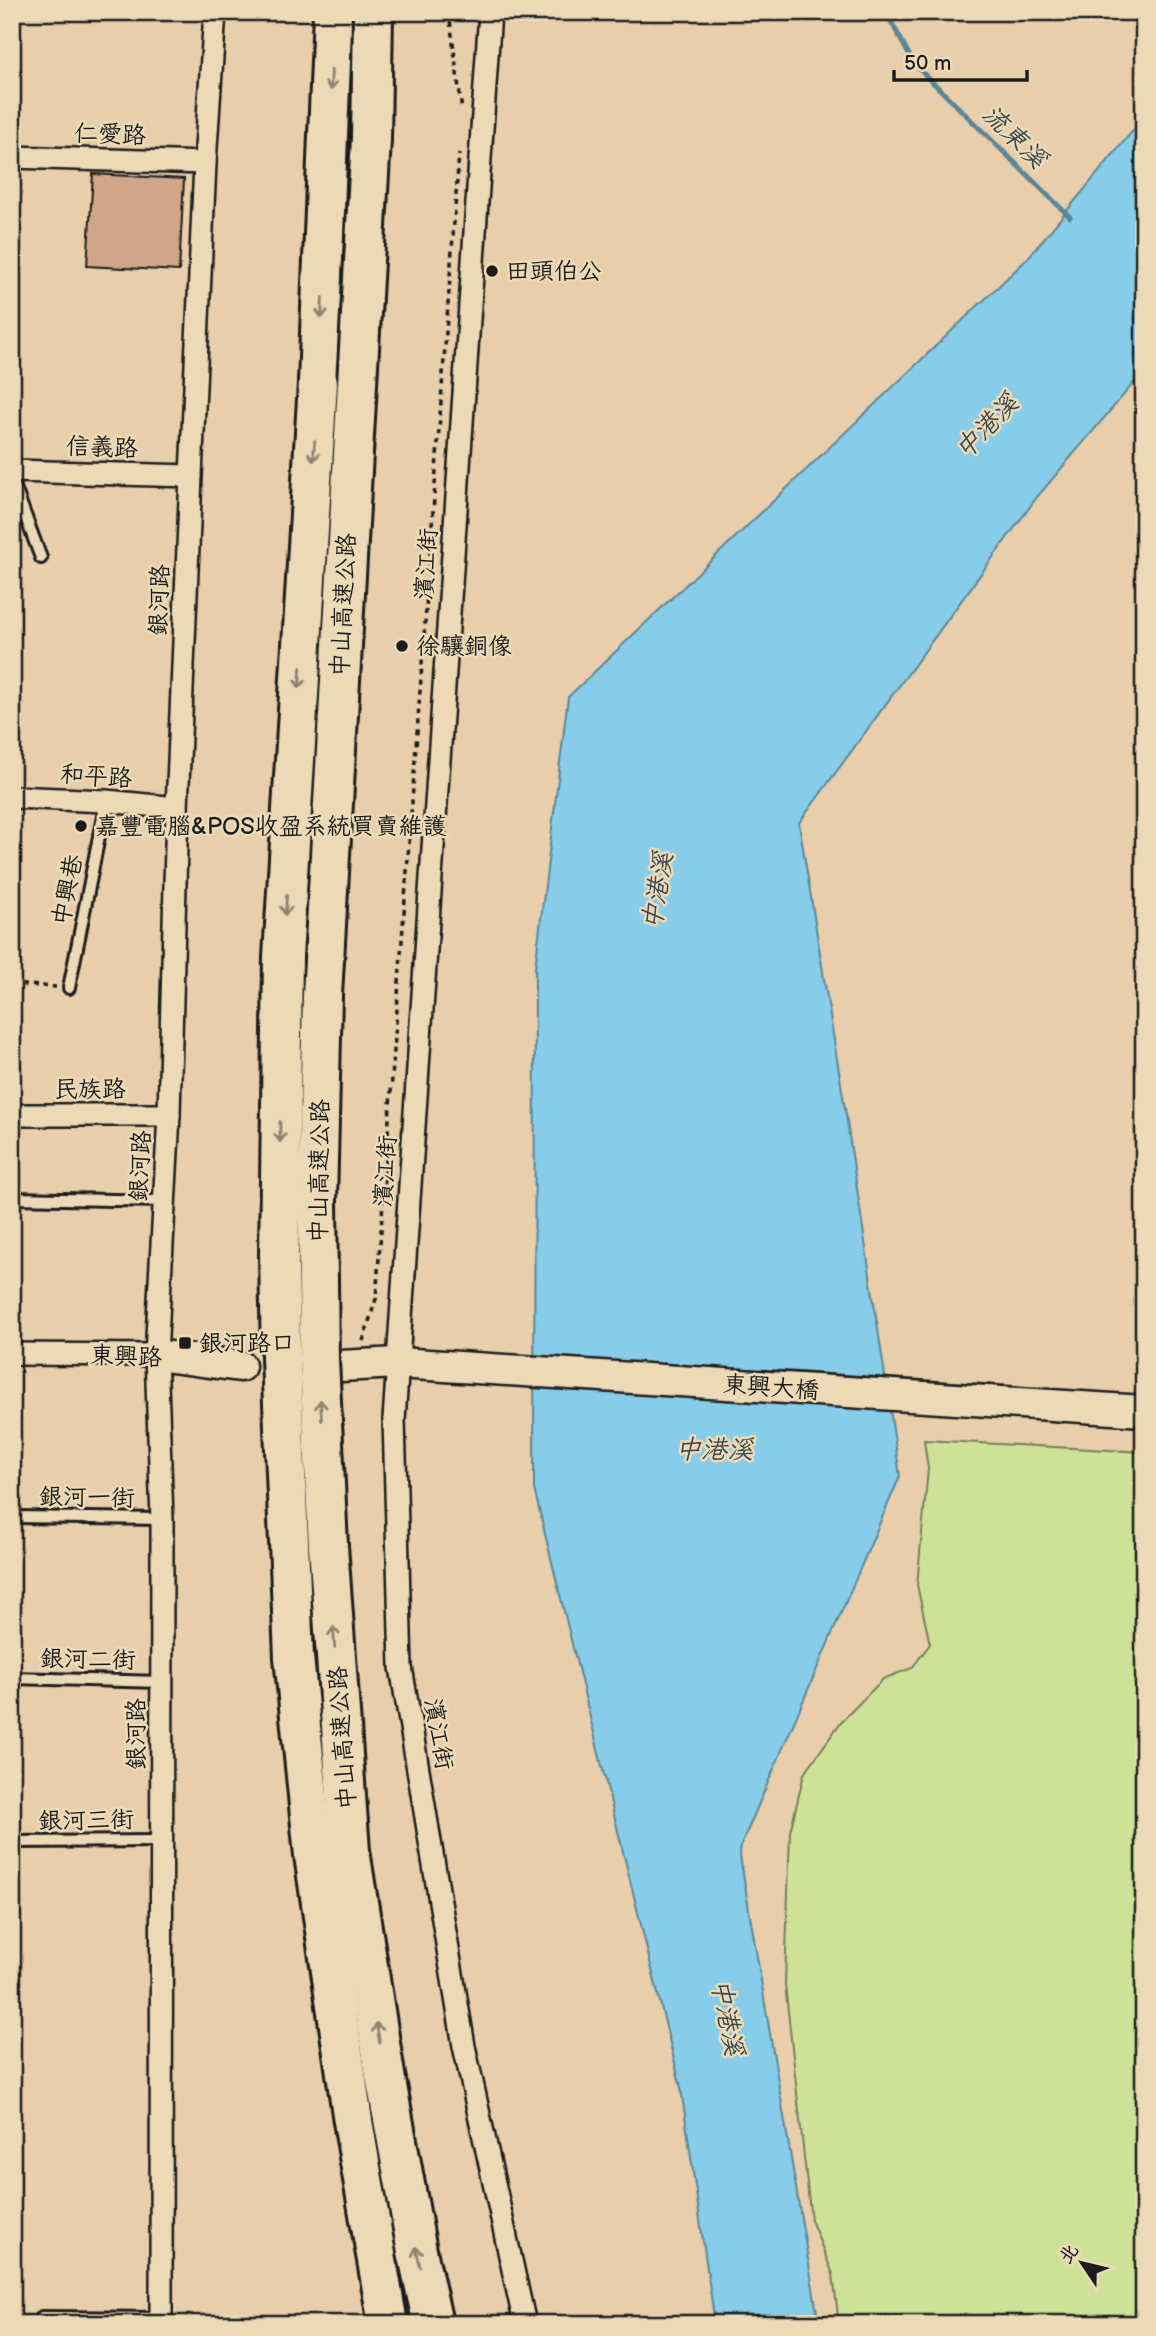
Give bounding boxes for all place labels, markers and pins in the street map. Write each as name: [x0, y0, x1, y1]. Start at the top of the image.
place label: 田頭伯公: [506, 257, 602, 286]
marker: 田頭伯公: [484, 263, 500, 279]
place label: 徐驤銅像: [416, 632, 512, 661]
marker: 徐驤銅像: [394, 638, 410, 654]
place label: 嘉豐電腦&POS收盈系統買賣維護: [95, 812, 447, 841]
marker: 嘉豐電腦&POS收盈系統買賣維護: [73, 818, 89, 834]
place label: 銀河路口: [199, 1329, 295, 1358]
marker: 銀河路口: [177, 1335, 193, 1351]

